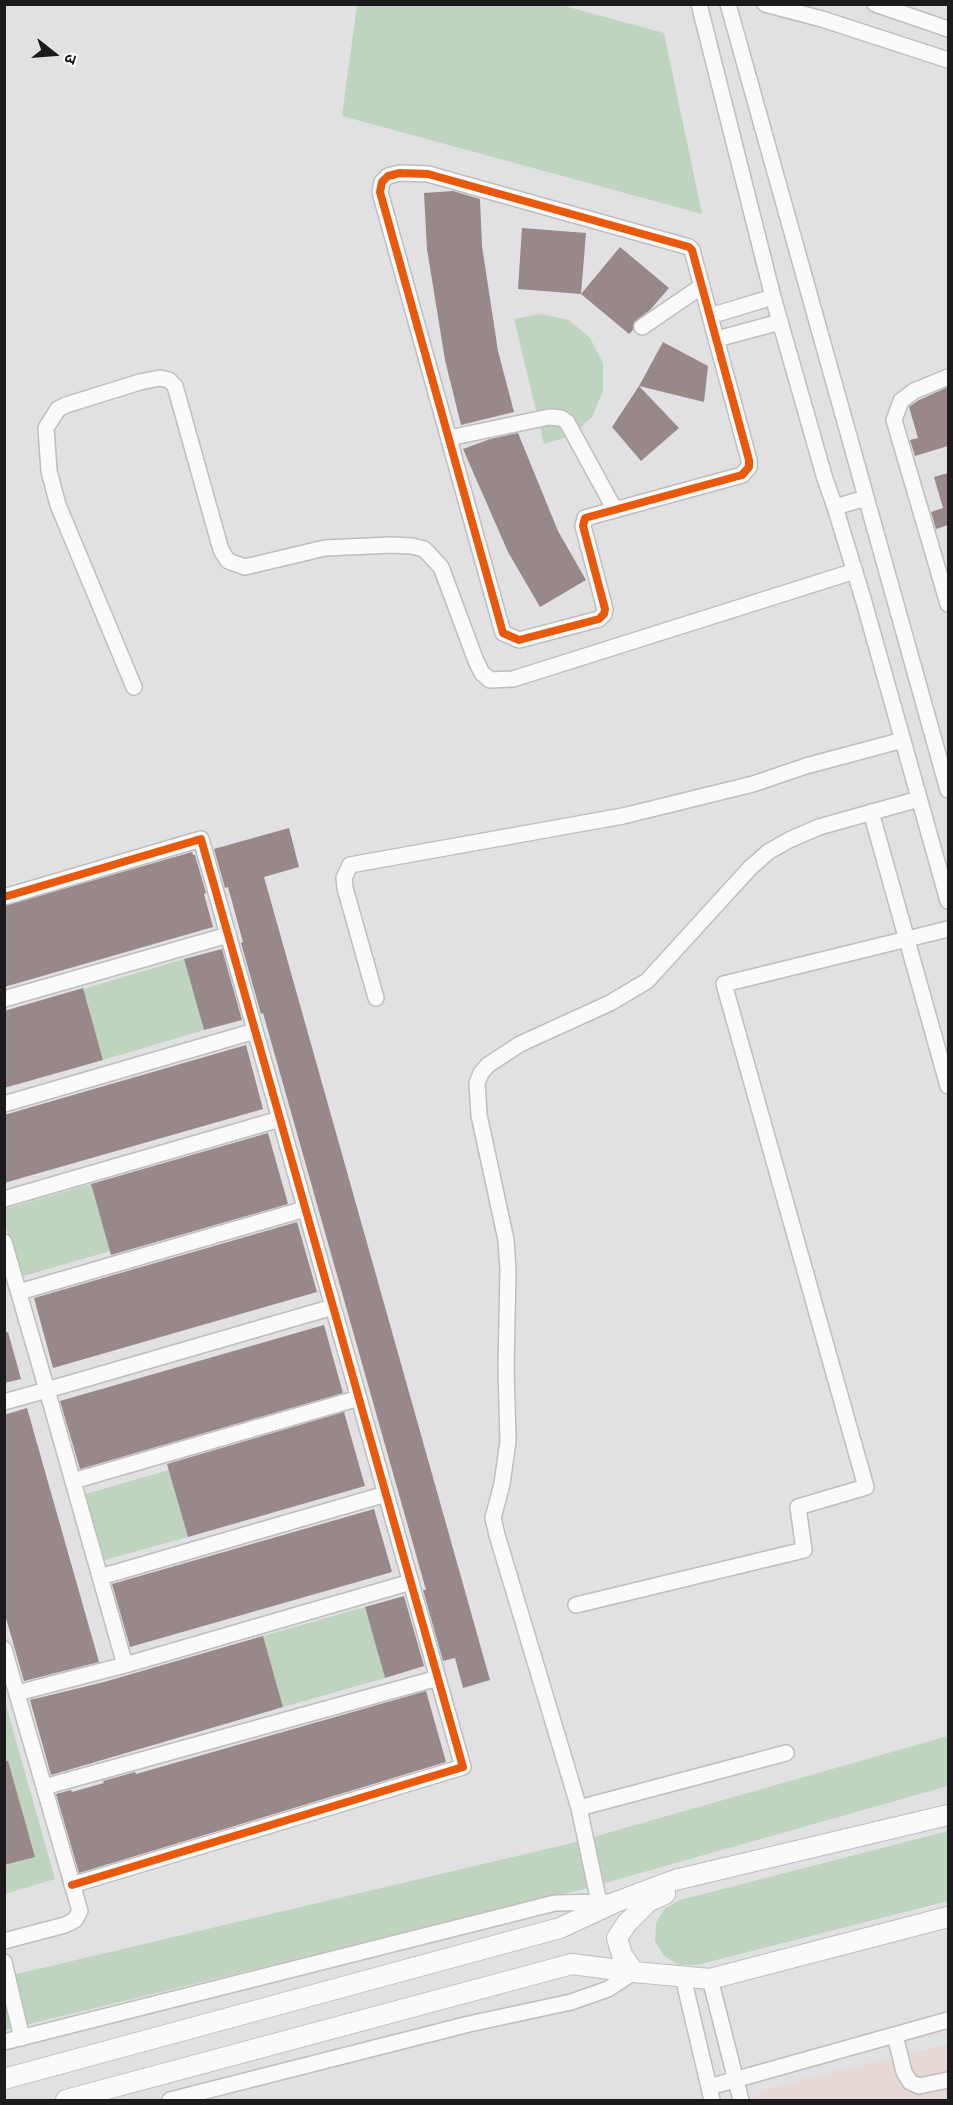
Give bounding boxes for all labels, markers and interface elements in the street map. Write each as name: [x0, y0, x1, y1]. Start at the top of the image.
north arrow: [24, 24, 84, 84]
text: उ: [61, 52, 82, 67]

